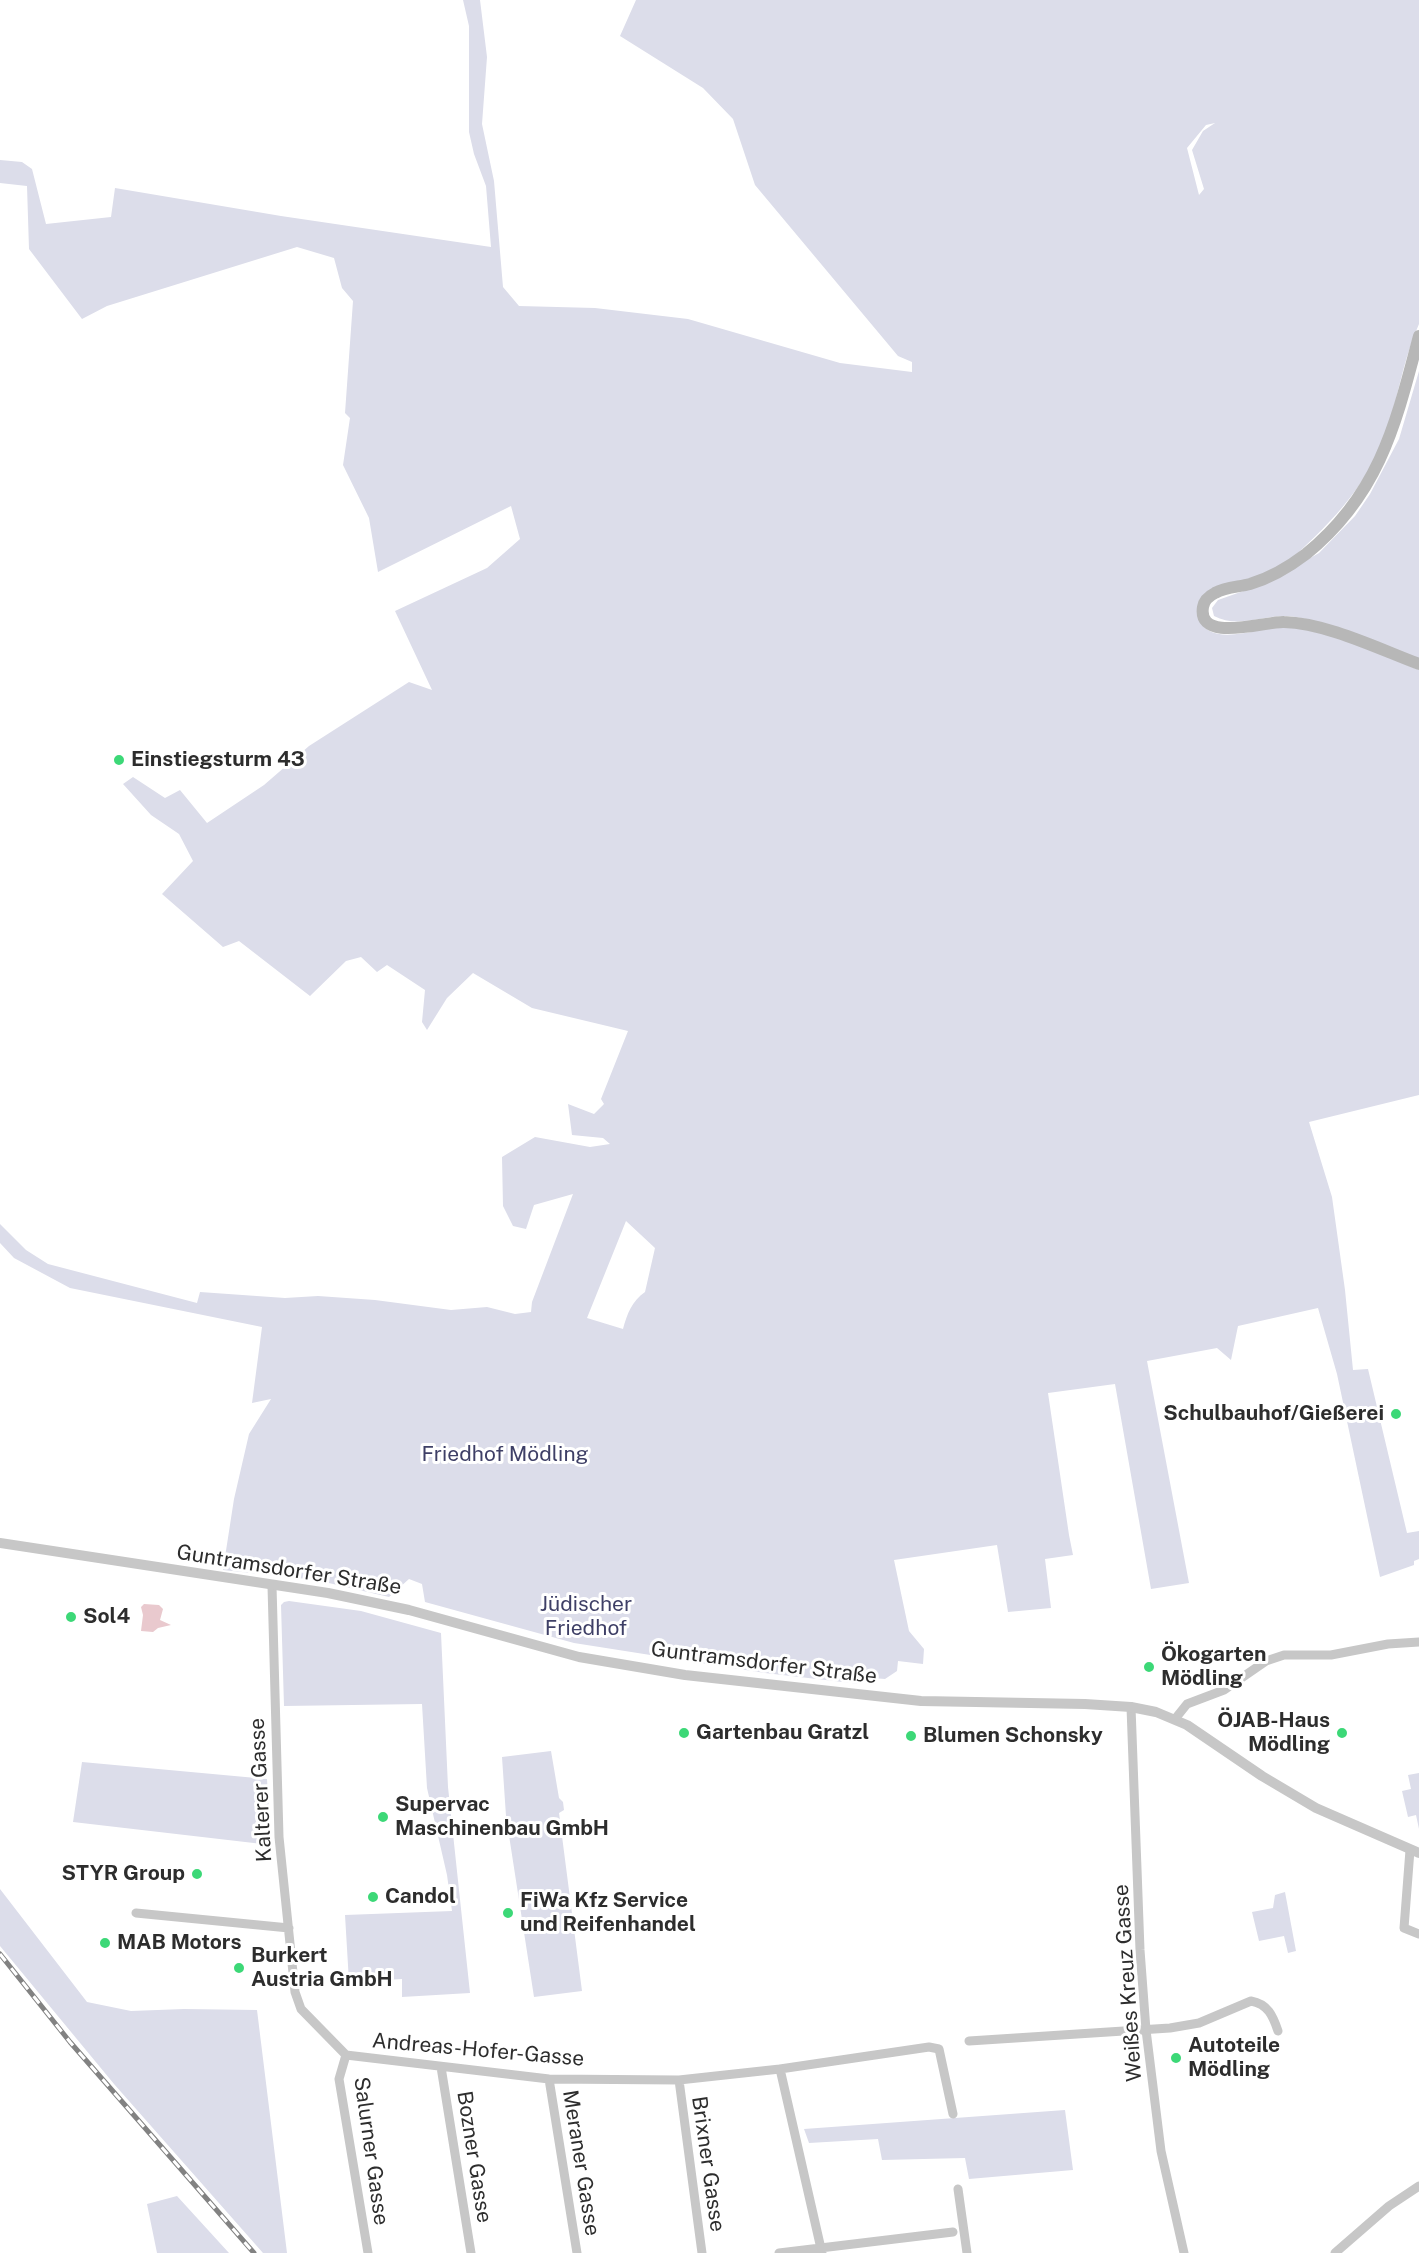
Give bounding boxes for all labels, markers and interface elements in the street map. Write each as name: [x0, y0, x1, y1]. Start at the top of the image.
place label: Einstiegsturm 43: [131, 747, 305, 773]
marker: Einstiegsturm 43: [112, 753, 126, 767]
place label: Schulbauhof/Gießerei: [1163, 1401, 1384, 1427]
marker: Schulbauhof/Gießerei: [1389, 1407, 1403, 1421]
park label: Friedhof Mödling: [421, 1442, 589, 1468]
street label: Guntramsdorfer Straße: [175, 1540, 403, 1600]
park label: Jüdischer Friedhof: [540, 1592, 632, 1642]
place label: Sol4: [83, 1604, 130, 1630]
marker: Sol4: [64, 1610, 78, 1624]
street label: Guntramsdorfer Straße: [650, 1637, 878, 1689]
place label: Ökogarten Mödling: [1161, 1642, 1267, 1692]
marker: Ökogarten Mödling: [1142, 1660, 1156, 1674]
place label: ÖJAB-Haus Mödling: [1217, 1708, 1330, 1758]
street label: Kalterer Gasse: [245, 1717, 277, 1863]
place label: Gartenbau Gratzl: [696, 1720, 869, 1746]
place label: Blumen Schonsky: [923, 1723, 1103, 1749]
marker: Gartenbau Gratzl: [677, 1726, 691, 1740]
marker: ÖJAB-Haus Mödling: [1335, 1726, 1349, 1740]
marker: Blumen Schonsky: [904, 1729, 918, 1743]
place label: Supervac Maschinenbau GmbH: [395, 1792, 609, 1842]
marker: Supervac Maschinenbau GmbH: [376, 1810, 390, 1824]
place label: STYR Group: [61, 1861, 185, 1887]
marker: STYR Group: [190, 1867, 204, 1881]
street label: Weißes Kreuz Gasse: [1109, 1883, 1147, 2083]
place label: Candol: [385, 1884, 456, 1910]
place label: FiWa Kfz Service und Reifenhandel: [520, 1888, 696, 1938]
marker: Candol: [366, 1890, 380, 1904]
marker: FiWa Kfz Service und Reifenhandel: [501, 1906, 515, 1920]
place label: MAB Motors: [117, 1930, 242, 1956]
marker: MAB Motors: [98, 1936, 112, 1950]
place label: Burkert Austria GmbH: [251, 1943, 393, 1993]
marker: Burkert Austria GmbH: [232, 1961, 246, 1975]
street label: Andreas-Hofer-Gasse: [371, 2028, 585, 2072]
place label: Autoteile Mödling: [1188, 2033, 1280, 2083]
marker: Autoteile Mödling: [1169, 2051, 1183, 2065]
street label: Salurner Gasse: [348, 2075, 394, 2227]
street label: Meraner Gasse: [557, 2088, 605, 2238]
street label: Bozner Gasse: [451, 2089, 497, 2225]
street label: Brixner Gasse: [686, 2095, 730, 2233]

